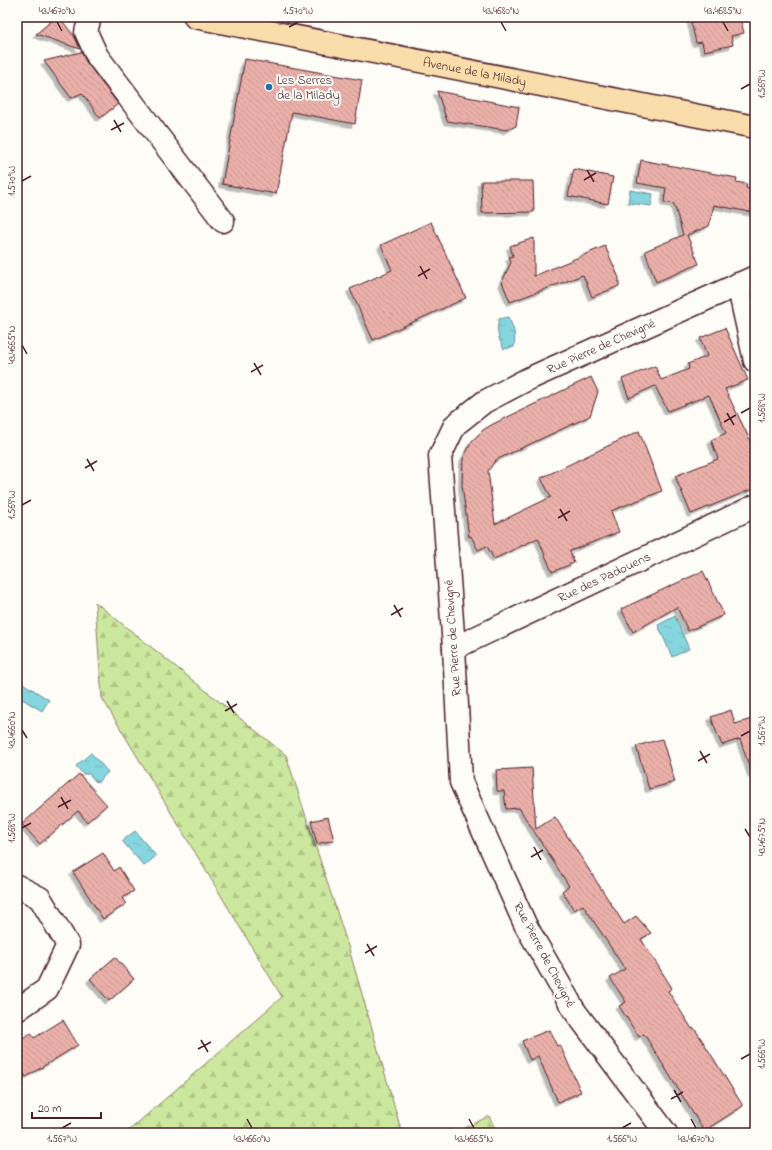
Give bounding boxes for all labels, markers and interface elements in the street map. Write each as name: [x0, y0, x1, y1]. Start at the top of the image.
text: 43.4670°N: [39, 4, 76, 19]
text: 1.570°W: [283, 4, 313, 19]
text: 43.4680°N: [483, 4, 519, 19]
text: 43.4685°N: [704, 4, 742, 19]
street label: Avenue de la Milady: [421, 52, 528, 92]
text: 1.569°W: [755, 69, 770, 98]
place label: Les Serres de la Milady: [277, 71, 340, 106]
marker: Les Serres de la Milady: [264, 82, 274, 92]
text: 1.570°W: [5, 166, 20, 196]
street label: Rue Pierre de Chevigné: [544, 314, 658, 379]
text: 43.4665°N: [5, 326, 20, 364]
text: 1.568°W: [755, 393, 770, 423]
text: 1.569°W: [5, 490, 20, 519]
street label: Rue des Padouens: [554, 547, 654, 607]
street label: Rue Pierre de Chevigné: [439, 579, 468, 697]
text: 43.4660°N: [5, 711, 20, 748]
text: 1.567°W: [755, 716, 770, 746]
text: 1.568°W: [5, 813, 20, 843]
text: 43.4675°N: [755, 818, 770, 856]
street label: Rue Pierre de Chevigné: [507, 899, 580, 1012]
text: 1.566°W: [755, 1039, 770, 1069]
scale bar: [32, 1094, 101, 1120]
text: 20 m: [38, 1100, 61, 1118]
text: 1.567°W: [47, 1132, 77, 1147]
text: 43.4660°N: [234, 1132, 271, 1147]
text: 43.4665°N: [455, 1132, 493, 1147]
text: 1.566°W: [607, 1132, 637, 1147]
text: 43.4670°N: [678, 1132, 715, 1147]

